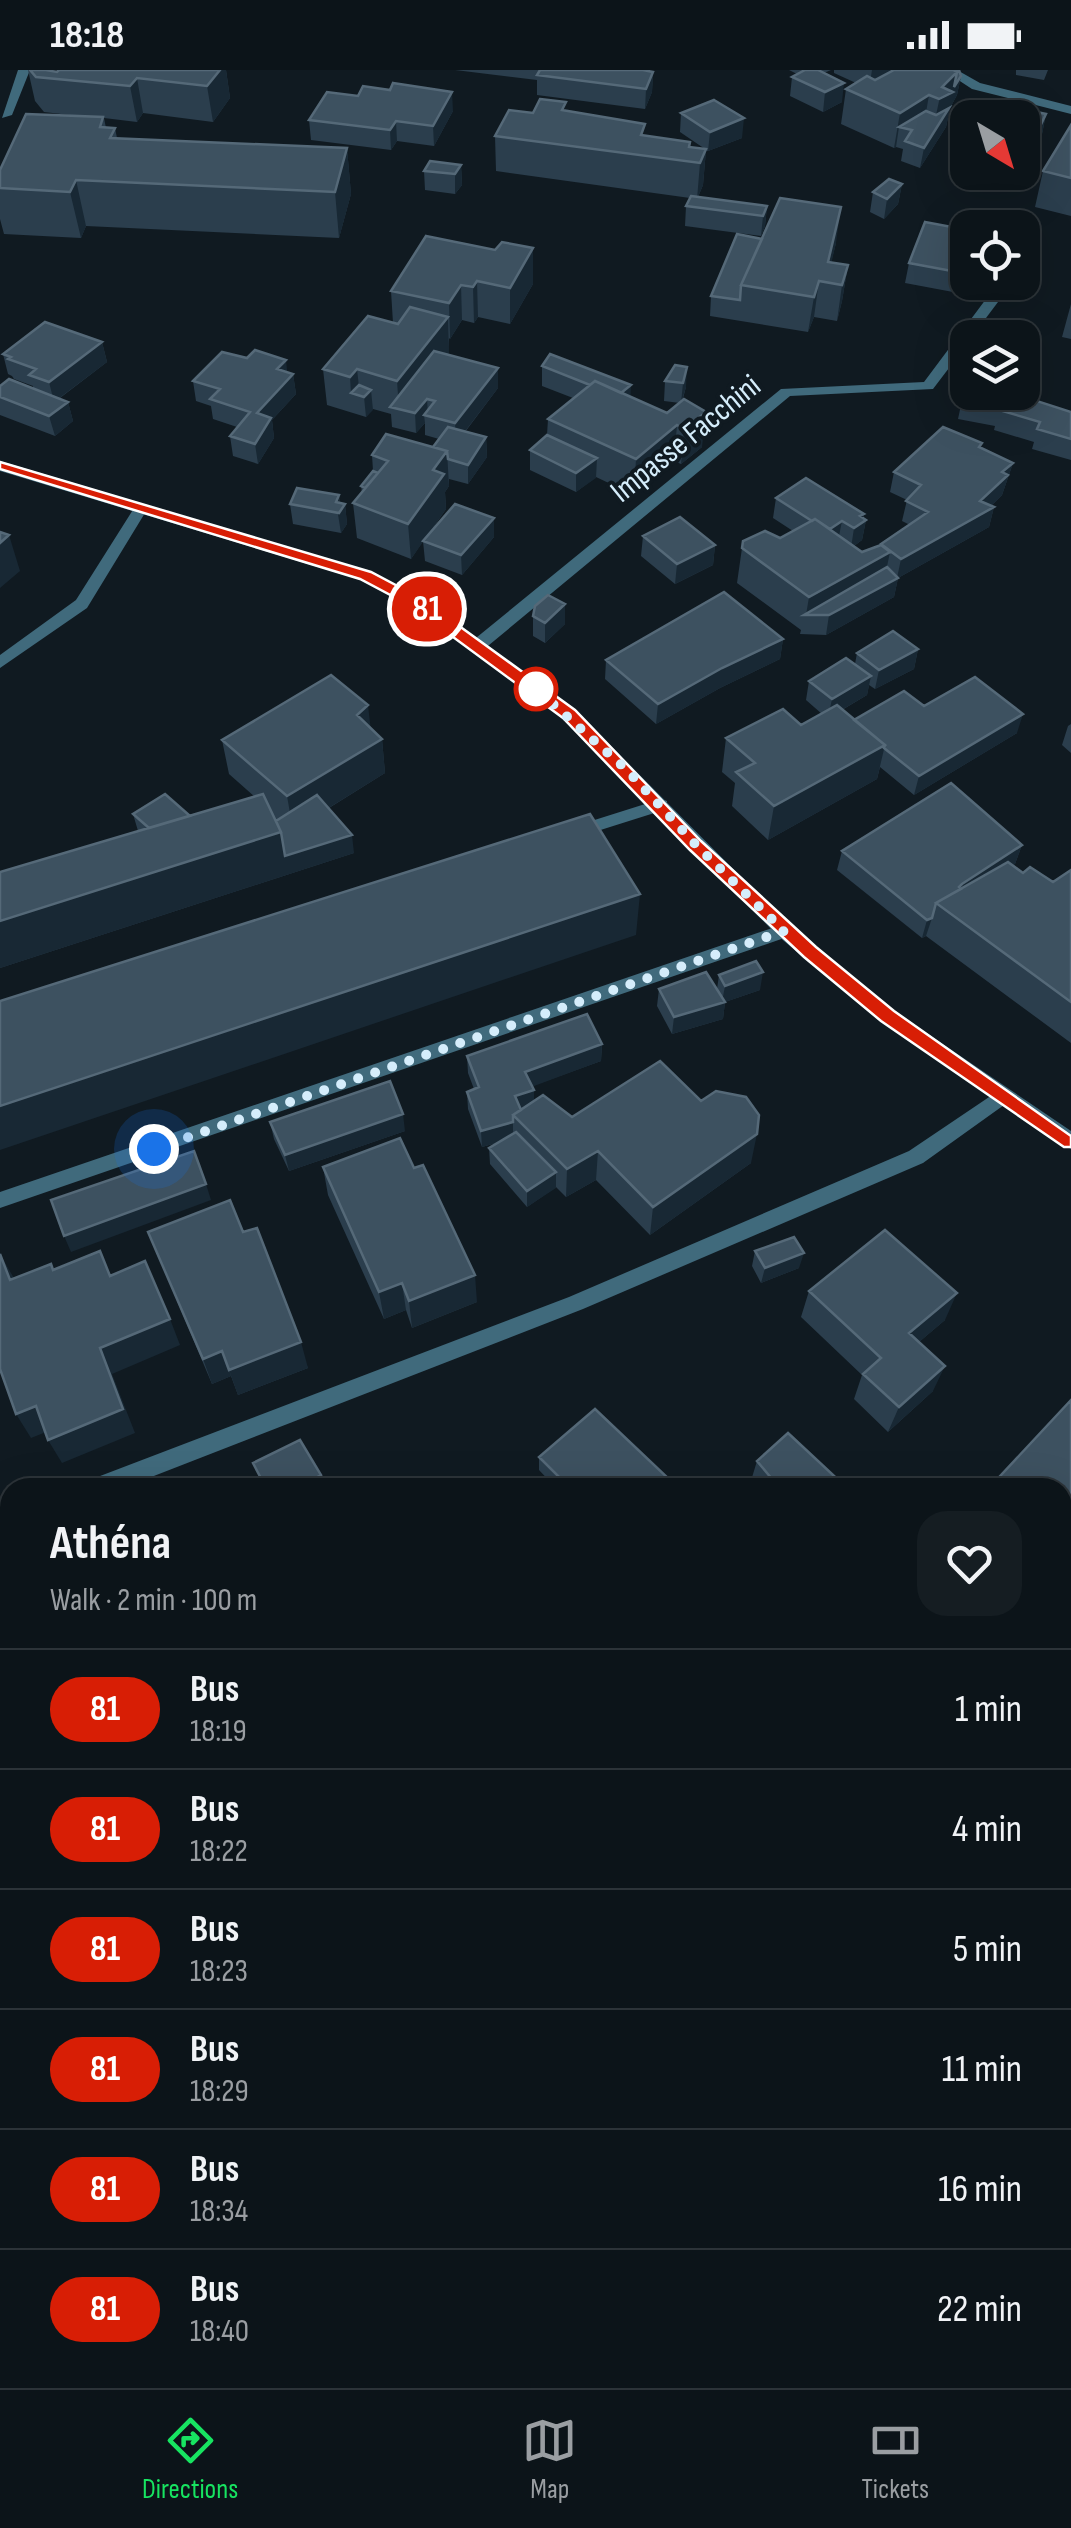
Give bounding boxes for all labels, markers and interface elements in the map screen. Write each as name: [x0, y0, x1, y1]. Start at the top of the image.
text: 18:18: [50, 13, 124, 58]
north arrow: [950, 100, 1040, 190]
map controls: [950, 100, 1040, 410]
button: locate: [950, 210, 1040, 300]
button: layers: [950, 320, 1040, 410]
street label: Impasse Facchini: [603, 367, 769, 511]
line badge: 81: [382, 576, 472, 642]
text: 81: [412, 588, 442, 631]
unlabelled marker: [515, 668, 557, 710]
your location: [129, 1124, 179, 1174]
button: heart: [917, 1511, 1022, 1616]
text: Athéna: [50, 1515, 171, 1572]
text: Walk · 2 min · 100 m: [50, 1581, 257, 1620]
text: Bus: [190, 1667, 239, 1712]
text: 1 min: [955, 1687, 1022, 1732]
text: 81: [90, 1688, 120, 1731]
text: 18:19: [190, 1712, 247, 1751]
text: Bus: [190, 1787, 239, 1832]
text: 4 min: [952, 1807, 1022, 1852]
text: 81: [90, 1808, 120, 1851]
text: 18:22: [190, 1832, 248, 1871]
text: Bus: [190, 1907, 239, 1952]
text: 5 min: [953, 1927, 1022, 1972]
text: 81: [90, 1928, 120, 1971]
text: 18:23: [190, 1952, 248, 1991]
text: Bus: [190, 2027, 239, 2072]
text: 11 min: [942, 2047, 1022, 2092]
text: 81: [90, 2048, 120, 2091]
text: 18:29: [190, 2072, 249, 2111]
text: Bus: [190, 2147, 239, 2192]
text: 16 min: [938, 2167, 1022, 2212]
text: 81: [90, 2168, 120, 2211]
text: 18:34: [190, 2192, 248, 2231]
text: Bus: [190, 2267, 239, 2312]
text: 22 min: [937, 2287, 1022, 2332]
text: 81: [90, 2288, 120, 2331]
text: 18:40: [190, 2312, 249, 2351]
tab: Directions: [142, 2413, 238, 2506]
tab: Map: [522, 2413, 577, 2506]
tab: Tickets: [861, 2413, 929, 2506]

